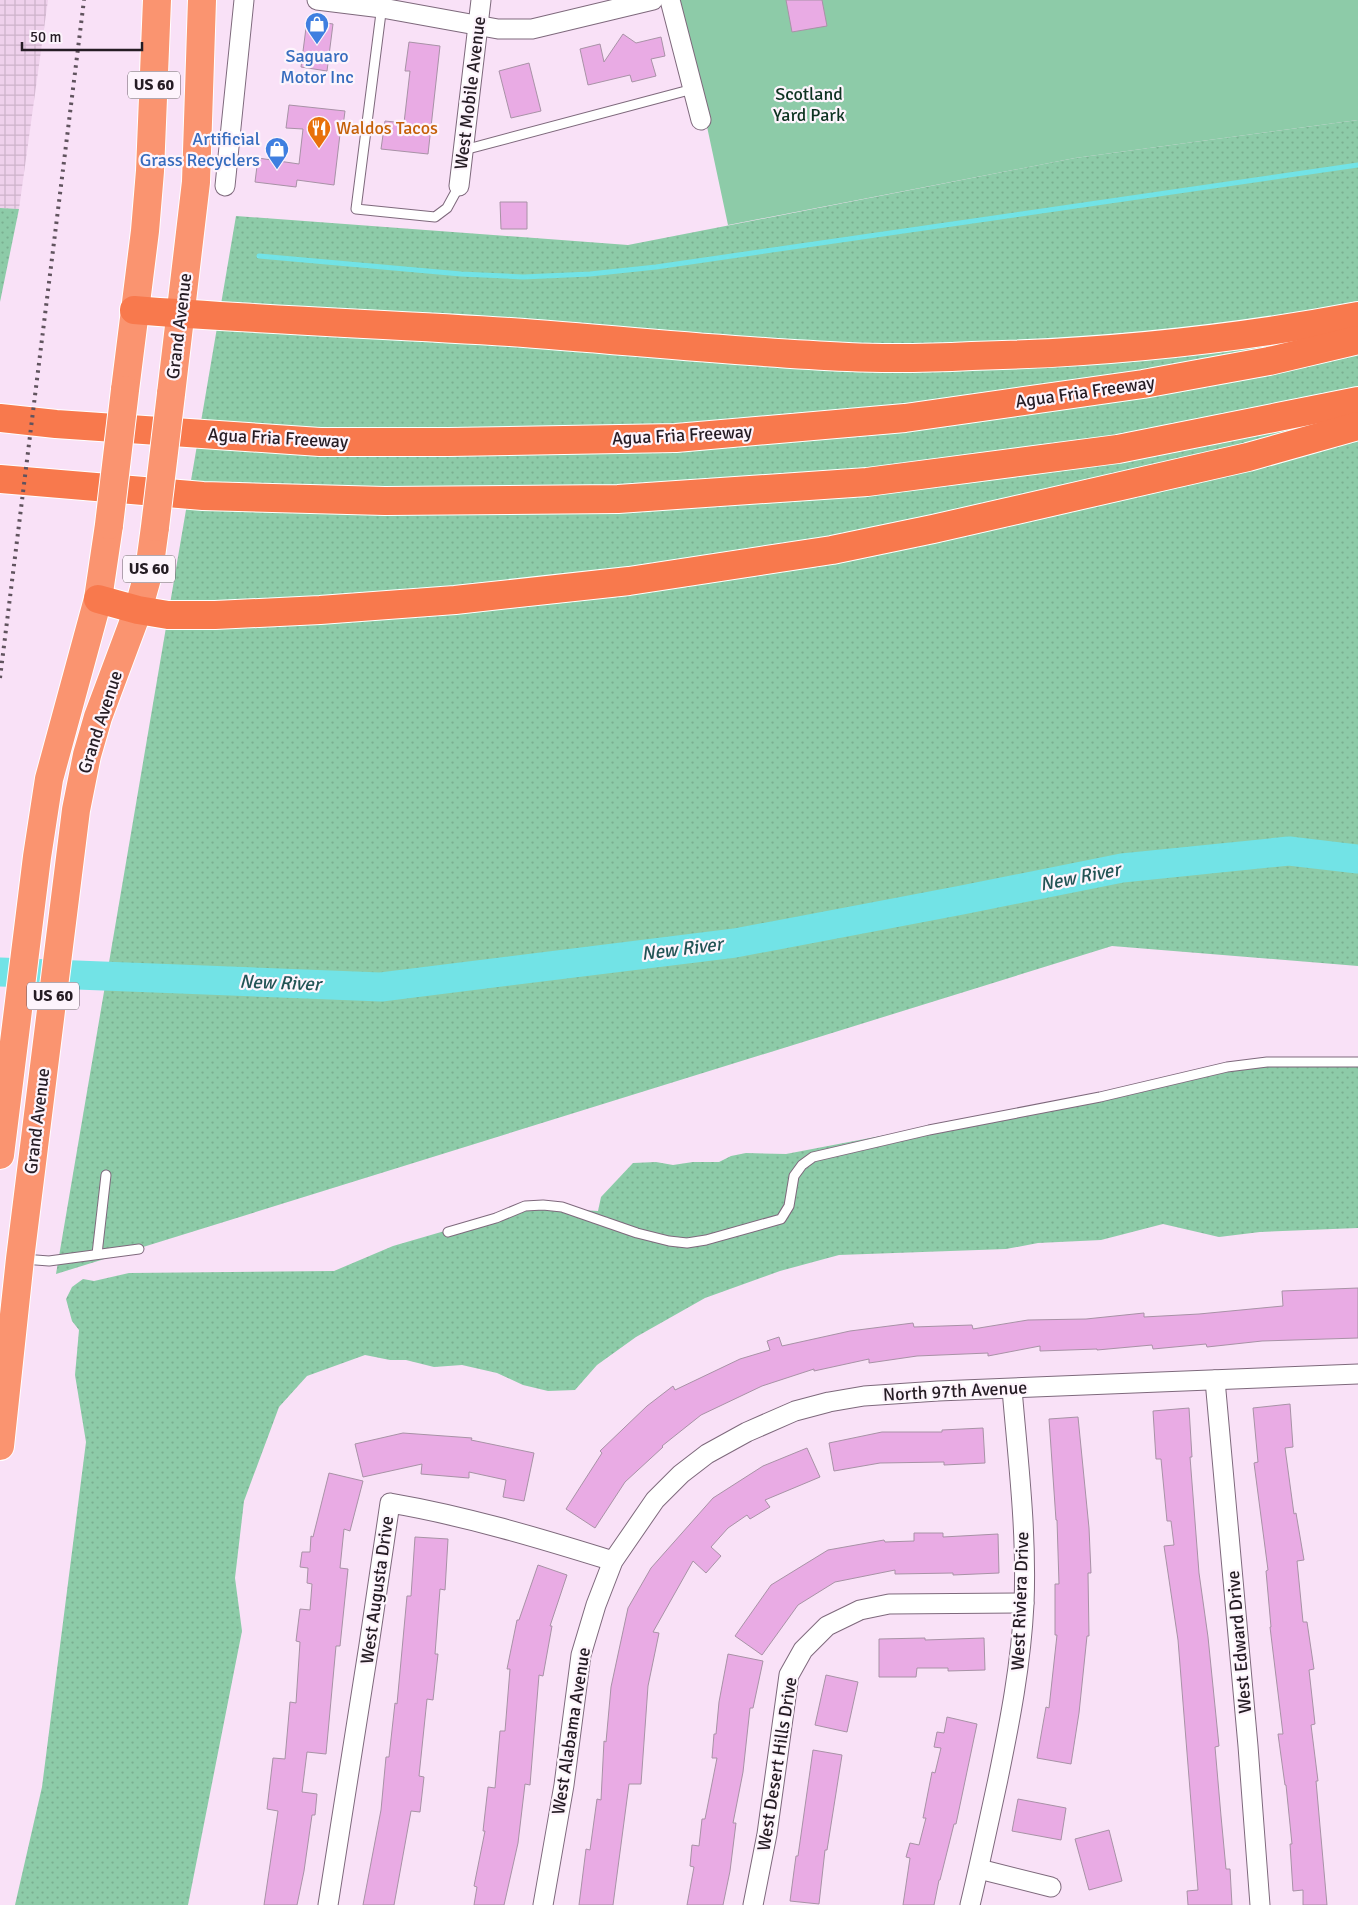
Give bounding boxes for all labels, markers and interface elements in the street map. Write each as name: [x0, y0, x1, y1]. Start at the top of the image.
shop icon: Saguaro Motor Inc: [304, 11, 330, 45]
street label: West Mobile Avenue: [450, 15, 490, 171]
scale bar: [22, 20, 142, 52]
text: 50 m: [30, 28, 61, 46]
place label: Saguaro Motor Inc: [280, 45, 354, 88]
road number: US 60: [128, 72, 180, 98]
park label: Scotland Yard Park: [773, 83, 845, 126]
restaurant icon: Waldos Tacos: [306, 115, 332, 149]
place label: Waldos Tacos: [336, 117, 438, 139]
place label: Artificial Grass Recyclers: [140, 128, 260, 171]
shop icon: Artificial Grass Recyclers: [264, 136, 290, 170]
street label: Grand Avenue: [162, 272, 196, 380]
street label: Agua Fria Freeway: [1014, 371, 1157, 413]
street label: Agua Fria Freeway: [611, 420, 753, 450]
street label: Agua Fria Freeway: [207, 423, 349, 453]
road number: US 60: [123, 556, 175, 582]
street label: Grand Avenue: [73, 668, 127, 776]
water label: New River: [1038, 857, 1125, 897]
water label: New River: [640, 932, 727, 966]
water label: New River: [239, 970, 324, 997]
road number: US 60: [27, 982, 79, 1009]
street label: Grand Avenue: [20, 1067, 54, 1175]
street label: North 97th Avenue: [882, 1376, 1028, 1406]
street label: West Augusta Drive: [356, 1515, 398, 1665]
street label: West Riviera Drive: [1007, 1531, 1033, 1671]
street label: West Edward Drive: [1222, 1570, 1256, 1714]
street label: West Alabama Avenue: [547, 1646, 595, 1816]
street label: West Desert Hills Drive: [752, 1675, 802, 1853]

